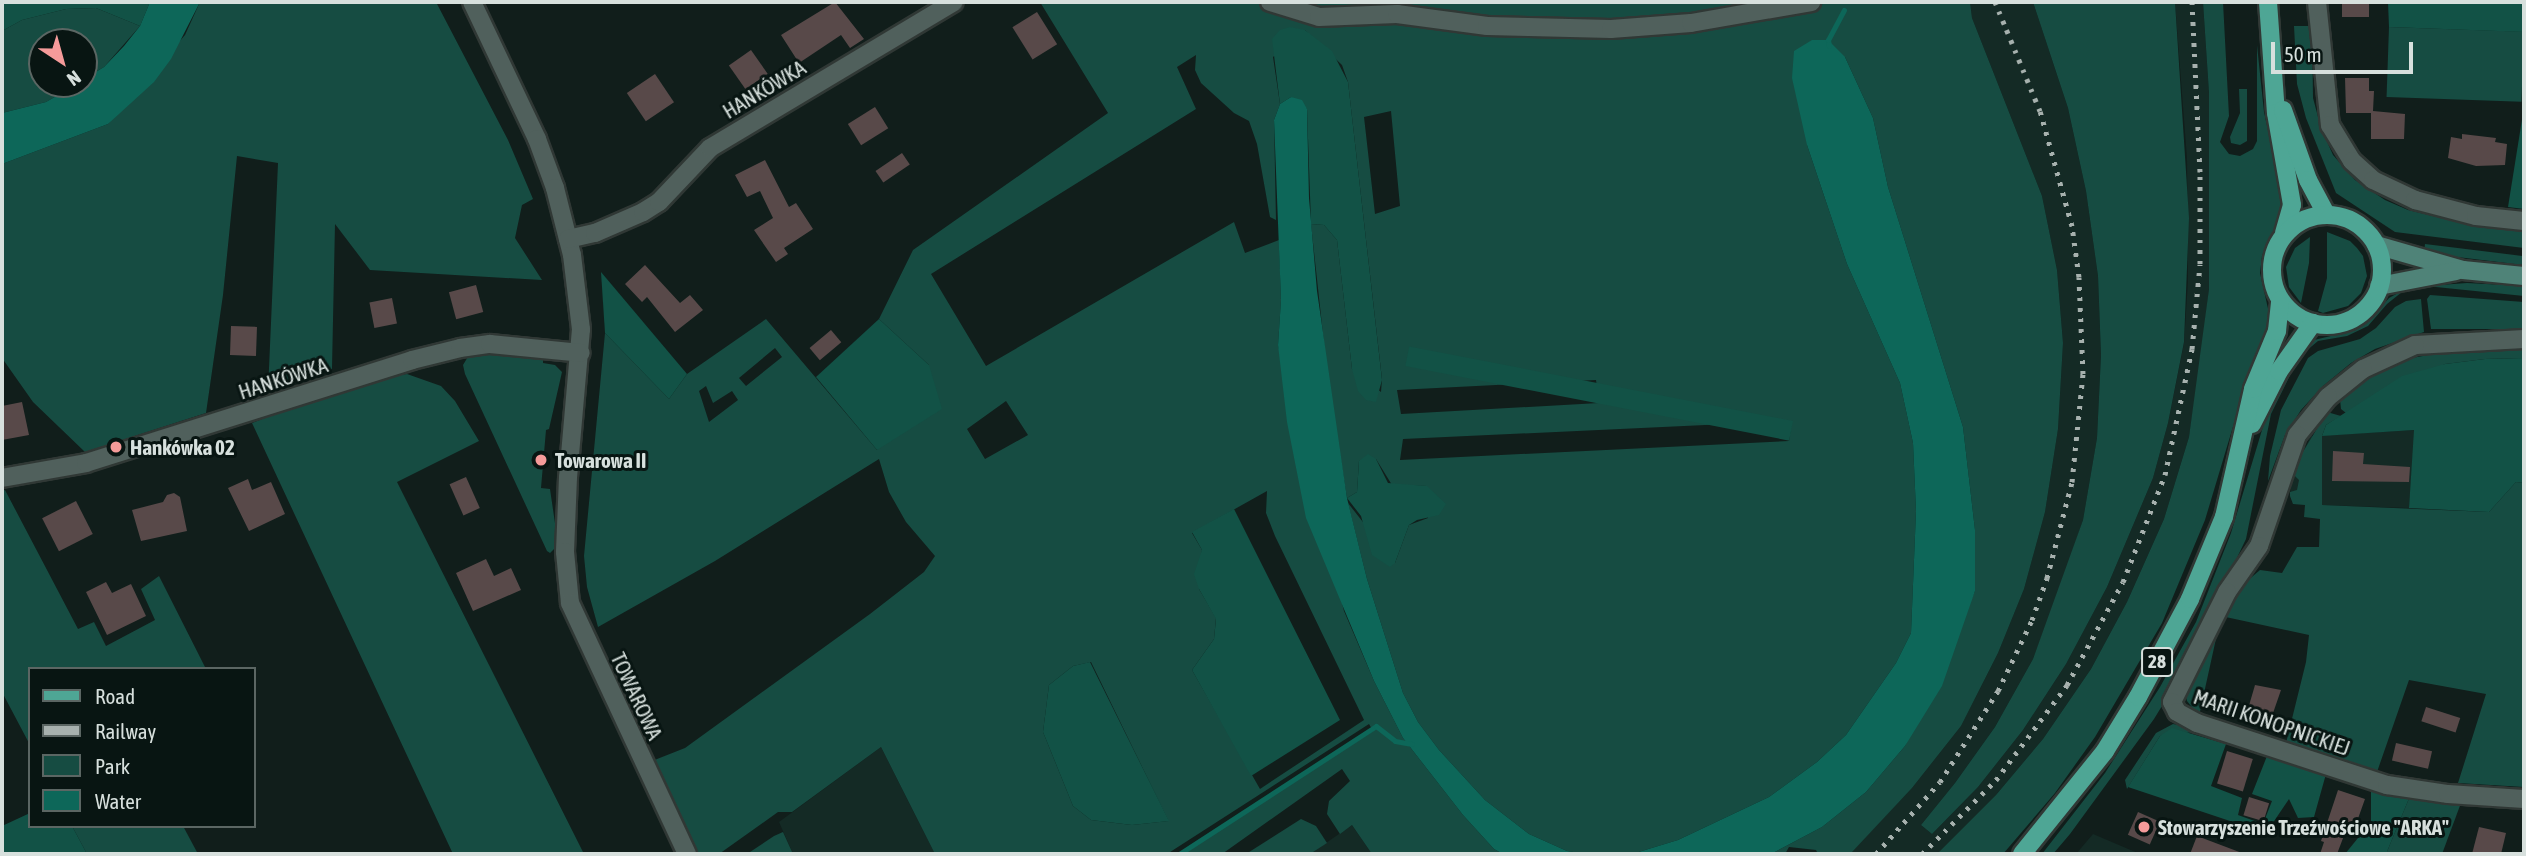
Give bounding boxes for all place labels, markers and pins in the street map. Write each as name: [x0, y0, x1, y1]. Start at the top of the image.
place label: Hankówka 02: [130, 434, 235, 460]
marker: Hankówka 02: [108, 439, 124, 455]
place label: Towarowa II: [555, 447, 646, 473]
marker: Towarowa II: [533, 452, 549, 468]
place label: Stowarzyszenie Trzeźwościowe "ARKA": [2158, 814, 2449, 840]
marker: Stowarzyszenie Trzeźwościowe "ARKA": [2136, 819, 2152, 835]

